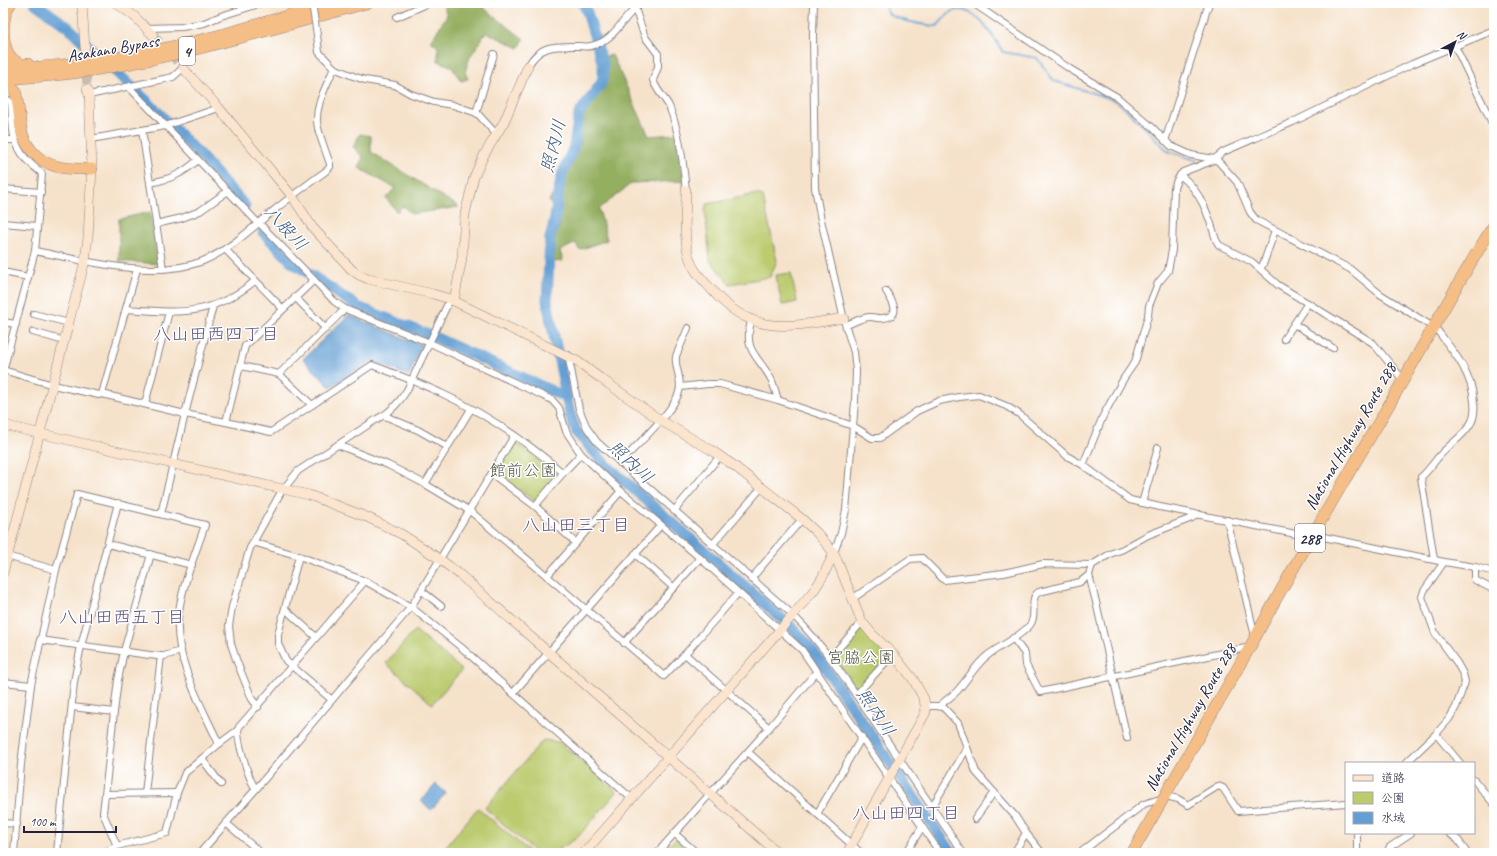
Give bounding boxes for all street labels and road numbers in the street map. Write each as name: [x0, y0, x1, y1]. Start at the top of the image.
street label: Asakano Bypass: [66, 30, 163, 67]
road number: 4: [179, 37, 195, 65]
street label: National Highway Route 288: [1300, 357, 1402, 513]
road number: 288: [1295, 524, 1325, 552]
street label: National Highway Route 288: [1140, 638, 1242, 794]

